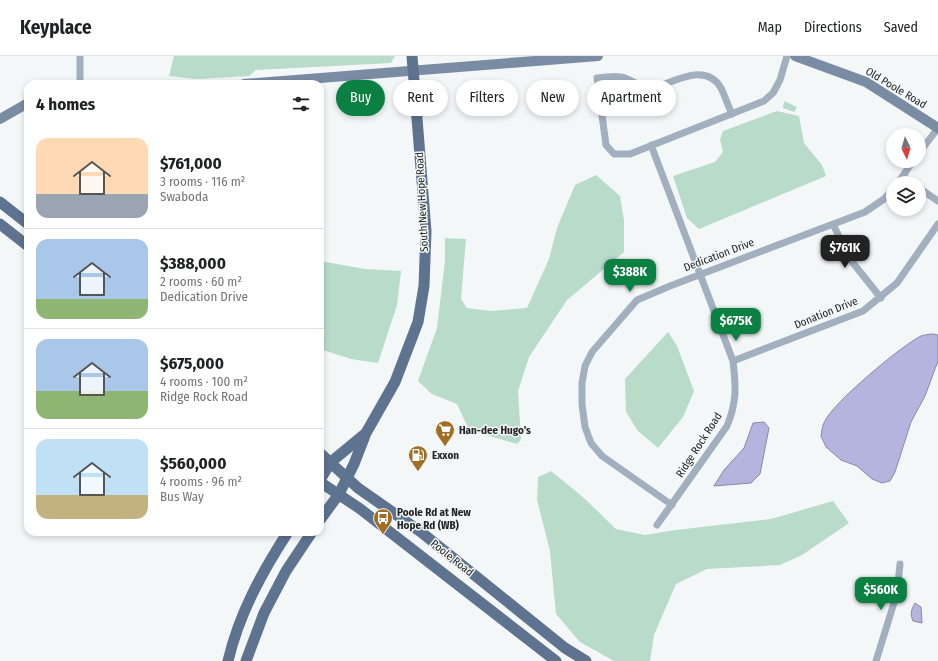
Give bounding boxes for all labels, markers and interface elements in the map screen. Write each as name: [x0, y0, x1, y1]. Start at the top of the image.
text: Keyplace: [20, 16, 92, 39]
text: Map: [758, 19, 782, 36]
text: Directions: [804, 19, 862, 36]
text: Saved: [884, 19, 918, 36]
street label: Old Poole Road: [863, 65, 929, 111]
chip: Buy: [336, 80, 385, 116]
chip: Rent: [393, 80, 448, 116]
chip: Filters: [456, 80, 518, 116]
chip: New: [526, 80, 579, 116]
chip: Apartment: [587, 80, 676, 116]
icon: filters: [290, 93, 312, 115]
text: 4 homes: [36, 94, 95, 115]
north arrow: [886, 128, 926, 168]
map controls: [886, 128, 926, 216]
street label: South New Hope Road: [413, 152, 431, 252]
text: $761,000: [160, 153, 222, 174]
icon: home: [68, 154, 116, 202]
text: 3 rooms · 116 m²: [160, 174, 245, 189]
button: layers: [886, 176, 926, 216]
text: Swaboda: [160, 189, 208, 204]
pin: $761K: [817, 235, 873, 269]
street label: Dedication Drive: [682, 236, 756, 274]
text: $761K: [830, 240, 860, 255]
text: $388,000: [160, 253, 226, 274]
icon: home: [68, 255, 116, 303]
pin: $388K: [602, 259, 658, 293]
text: $388K: [613, 264, 647, 279]
text: 2 rooms · 60 m²: [160, 274, 242, 289]
text: Dedication Drive: [160, 289, 248, 304]
street label: Donation Drive: [792, 294, 860, 332]
pin: $675K: [708, 308, 764, 342]
text: $675K: [720, 313, 752, 328]
text: $675,000: [160, 353, 224, 374]
icon: home: [68, 355, 116, 403]
text: 4 rooms · 100 m²: [160, 374, 248, 389]
text: Ridge Rock Road: [160, 389, 248, 404]
street label: Ridge Rock Road: [673, 410, 725, 480]
supermarket icon: Han-dee Hugo's: [434, 419, 456, 447]
place label: Han-dee Hugo's: [459, 424, 531, 437]
fuel station icon: Exxon: [407, 444, 429, 472]
place label: Exxon: [432, 449, 459, 462]
text: $560,000: [160, 453, 226, 474]
icon: home: [68, 455, 116, 503]
text: 4 rooms · 96 m²: [160, 474, 242, 489]
text: Bus Way: [160, 489, 204, 504]
place label: Poole Rd at New Hope Rd (WB): [397, 506, 471, 532]
bus stop icon: Poole Rd at New Hope Rd (WB): [372, 507, 394, 535]
street label: Poole Road: [428, 537, 476, 579]
pin: $560K: [853, 577, 909, 611]
text: $560K: [864, 582, 898, 597]

